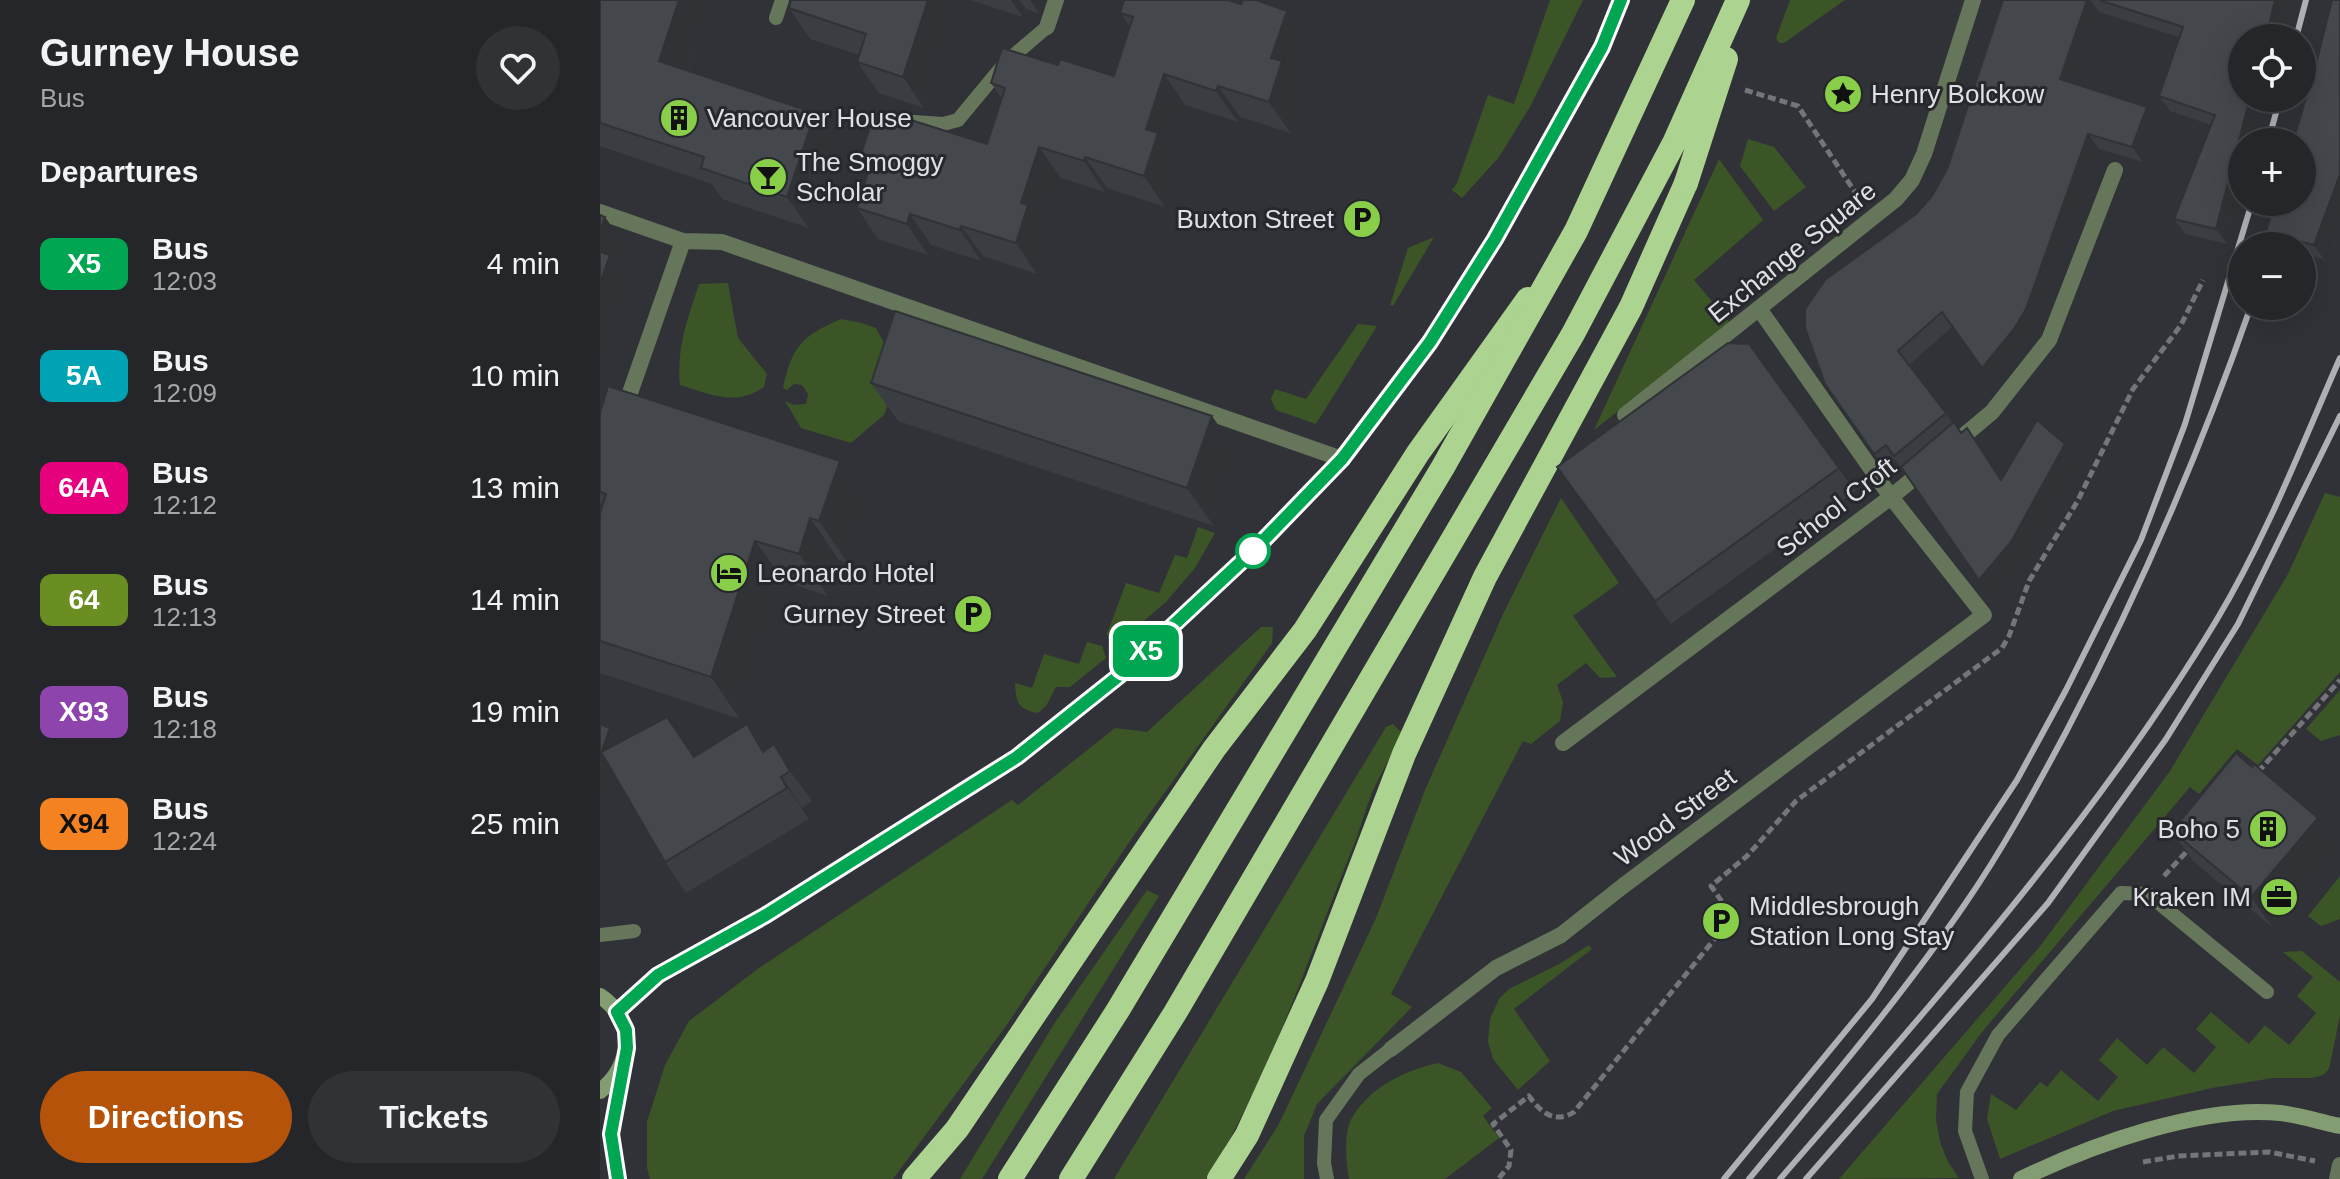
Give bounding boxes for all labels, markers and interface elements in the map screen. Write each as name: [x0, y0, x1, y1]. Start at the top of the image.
map controls: [2228, 24, 2316, 320]
button: locate: [2228, 24, 2316, 112]
button: heart: [476, 26, 560, 110]
text: Gurney House: [40, 32, 300, 74]
place icon: Henry Bolckow: [1822, 73, 1864, 115]
place label: Henry Bolckow: [1871, 79, 2045, 109]
text: Bus: [40, 83, 85, 113]
building icon: Vancouver House: [658, 97, 700, 139]
place label: Vancouver House: [707, 103, 912, 133]
button: +: [2228, 128, 2316, 216]
place label: The Smoggy Scholar: [796, 147, 943, 207]
text: Departures: [40, 155, 198, 188]
bar icon: The Smoggy Scholar: [747, 156, 789, 198]
street label: Exchange Square: [1702, 175, 1882, 329]
parking icon: Buxton Street: [1341, 198, 1383, 240]
place label: Buxton Street: [1176, 204, 1335, 234]
text: Bus: [152, 232, 209, 265]
button: −: [2228, 232, 2316, 320]
text: 4 min: [487, 247, 560, 280]
text: X5: [67, 248, 101, 279]
text: 12:03: [152, 266, 217, 296]
text: Bus: [152, 344, 209, 377]
text: 10 min: [470, 359, 560, 392]
text: 5A: [66, 360, 102, 391]
text: 12:09: [152, 378, 217, 408]
street label: School Croft: [1770, 451, 1902, 563]
text: Bus: [152, 456, 209, 489]
text: 13 min: [470, 471, 560, 504]
text: 64A: [58, 472, 110, 503]
text: 12:12: [152, 490, 217, 520]
unlabelled marker: [1236, 534, 1270, 568]
hotel icon: Leonardo Hotel: [708, 552, 750, 594]
place label: Leonardo Hotel: [757, 558, 935, 588]
text: Bus: [152, 568, 209, 601]
text: 14 min: [470, 583, 560, 616]
text: 64: [68, 584, 100, 615]
parking icon: Gurney Street: [952, 593, 994, 635]
place label: Gurney Street: [783, 599, 946, 629]
text: 12:13: [152, 602, 217, 632]
line badge: X5: [1110, 625, 1182, 677]
text: X5: [1129, 635, 1163, 666]
text: Bus: [152, 680, 209, 713]
text: 19 min: [470, 695, 560, 728]
text: X93: [59, 696, 109, 727]
text: 12:18: [152, 714, 217, 744]
street label: Wood Street: [1608, 761, 1742, 872]
text: Bus: [152, 792, 209, 825]
text: 25 min: [470, 807, 560, 840]
text: X94: [59, 808, 109, 839]
building icon: Boho 5: [2247, 808, 2289, 850]
place label: Boho 5: [2158, 814, 2240, 844]
text: 12:24: [152, 826, 217, 856]
office icon: Kraken IM: [2258, 876, 2300, 918]
place label: Kraken IM: [2133, 882, 2251, 912]
place label: Middlesbrough Station Long Stay: [1749, 891, 1954, 951]
parking icon: Middlesbrough Station Long Stay: [1700, 900, 1742, 942]
button: Directions: [40, 1071, 292, 1163]
button: Tickets: [308, 1071, 560, 1163]

